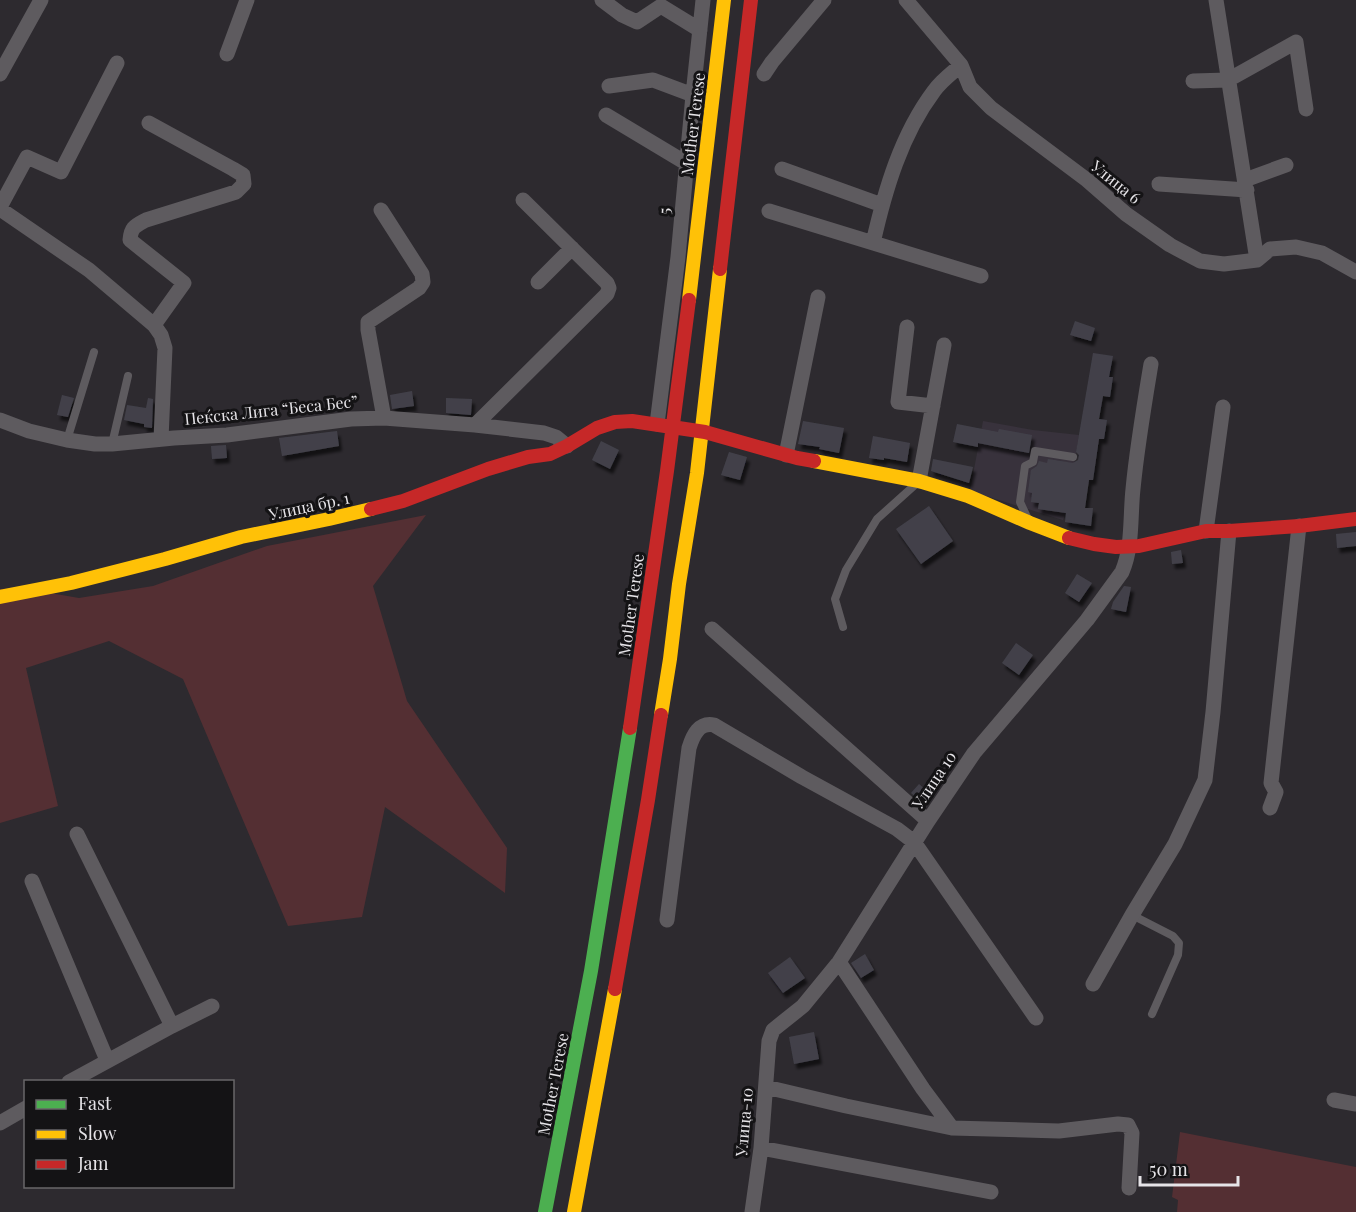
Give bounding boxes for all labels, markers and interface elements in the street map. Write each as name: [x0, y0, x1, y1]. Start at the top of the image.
street label: Mother Terese: [676, 71, 709, 177]
street label: Улица 6: [1086, 155, 1145, 208]
street label: 5: [653, 207, 674, 215]
street label: Пеќска Лига “Беса Бес”: [183, 390, 359, 429]
street label: Улица бр. 1: [266, 487, 351, 525]
street label: Mother Terese: [613, 552, 648, 658]
street label: Улица 10: [906, 747, 961, 813]
street label: Mother Terese: [532, 1031, 573, 1137]
legend: [24, 1080, 234, 1188]
street label: Улица-10: [730, 1087, 757, 1158]
text: Fast: [78, 1091, 112, 1115]
text: Slow: [78, 1121, 116, 1145]
scale bar: [1140, 1149, 1238, 1187]
text: Jam: [77, 1151, 108, 1175]
text: 50 m: [1149, 1157, 1188, 1181]

